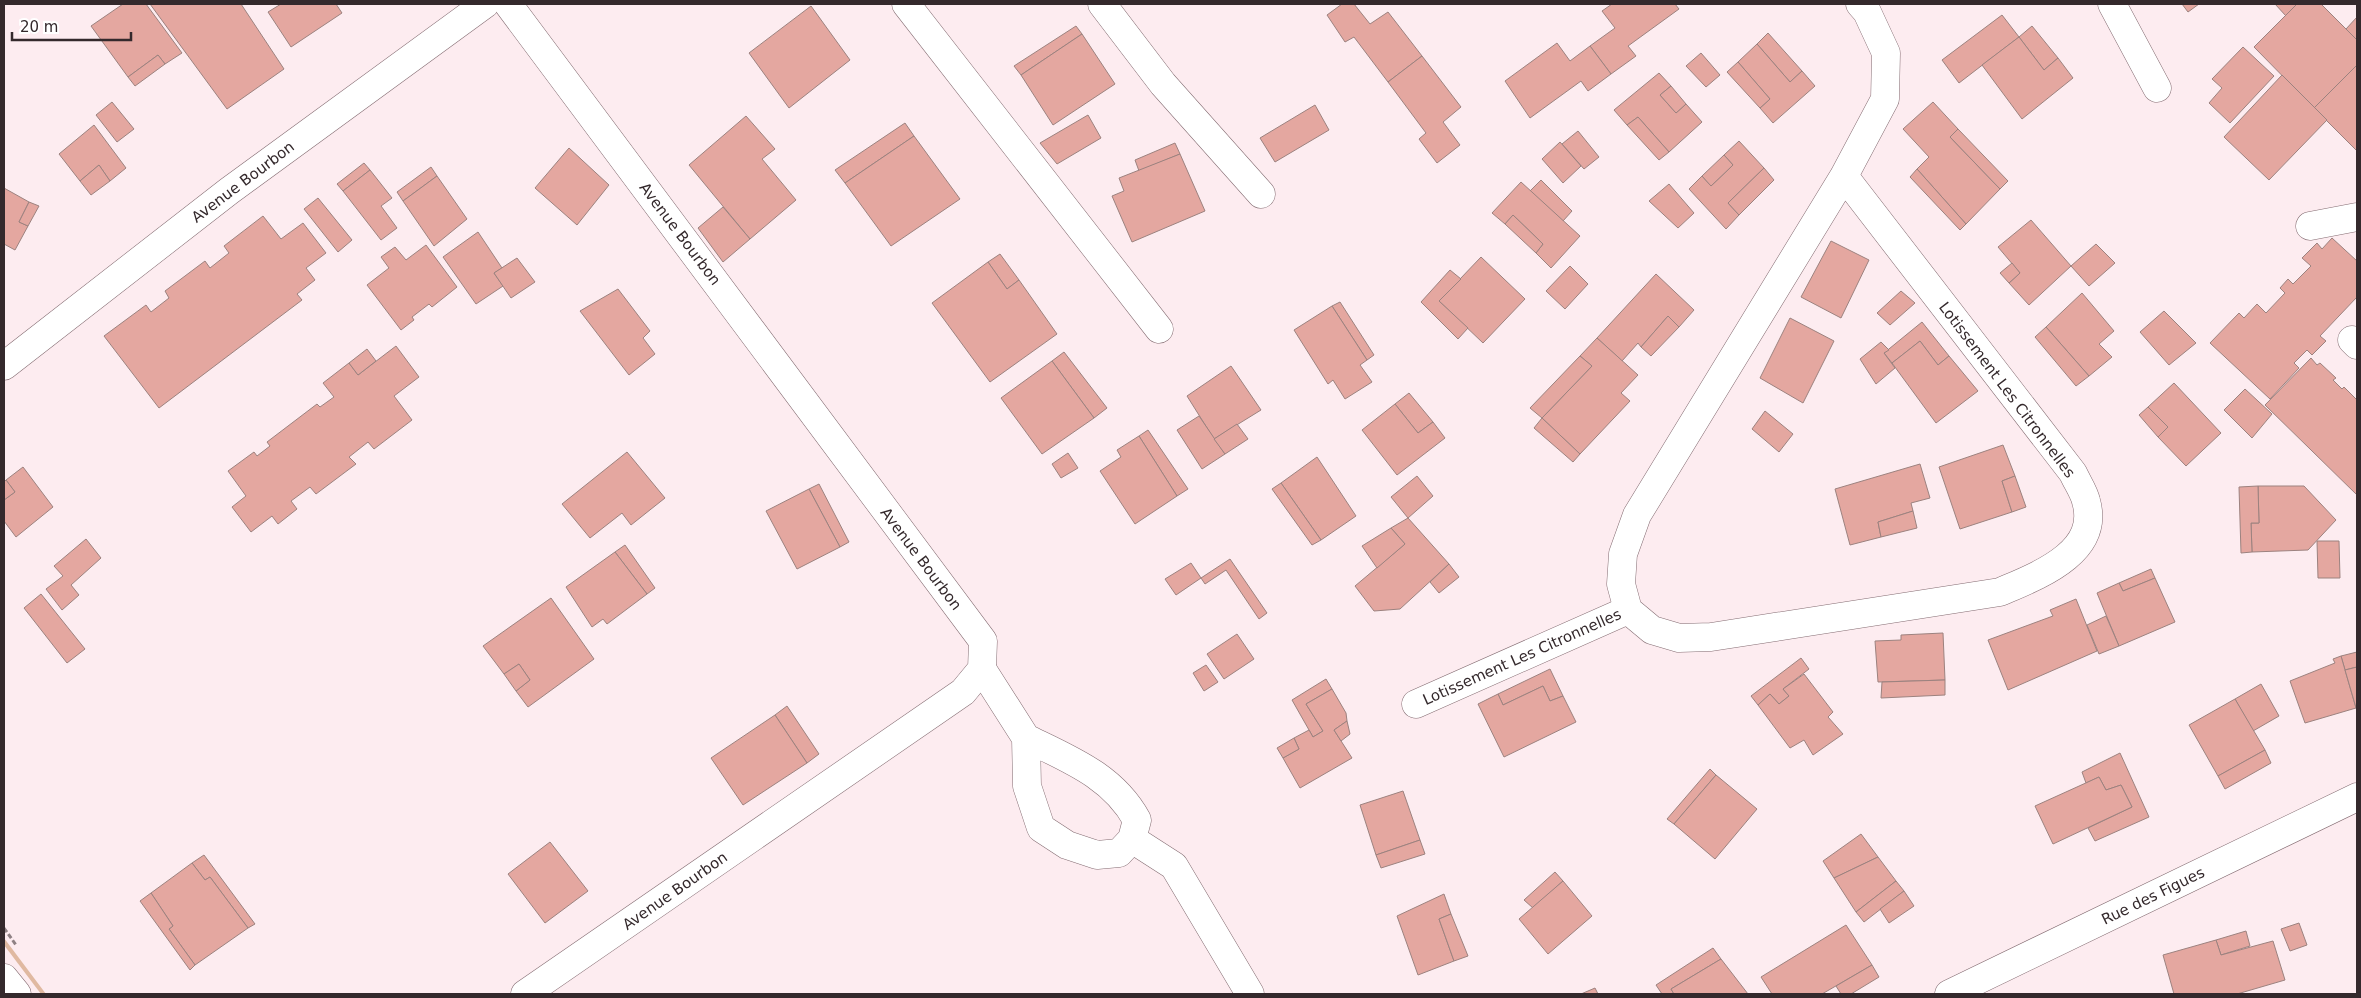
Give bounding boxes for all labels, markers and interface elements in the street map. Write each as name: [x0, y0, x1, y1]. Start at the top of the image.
scale bar: [12, 10, 131, 42]
text: 20 m: [20, 18, 58, 36]
street label: Avenue Bourbon: [188, 138, 298, 226]
street label: Avenue Bourbon: [636, 179, 724, 289]
street label: Lotissement Les Citronnelles: [1935, 299, 2079, 482]
street label: Avenue Bourbon: [877, 504, 965, 614]
street label: Lotissement Les Citronnelles: [1420, 605, 1624, 709]
street label: Avenue Bourbon: [619, 848, 731, 934]
street label: Rue des Figues: [2099, 863, 2208, 929]

